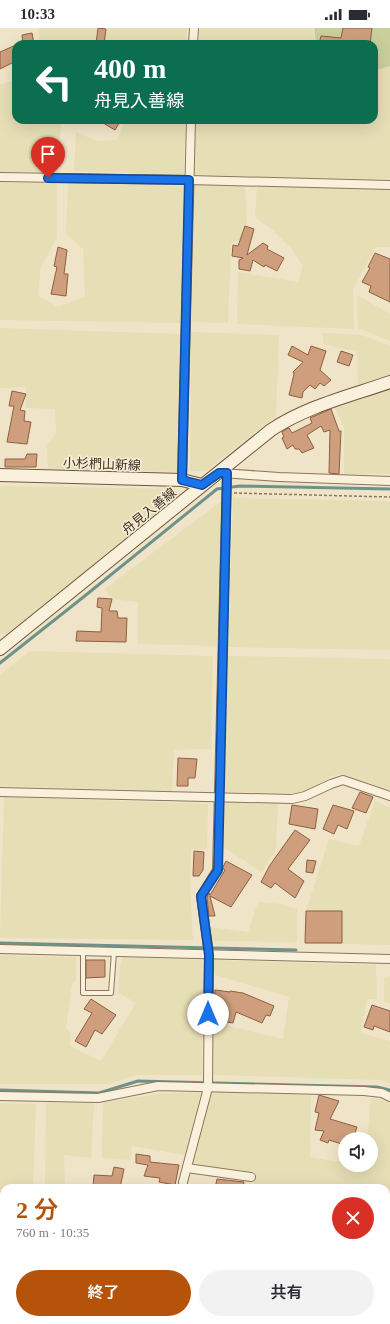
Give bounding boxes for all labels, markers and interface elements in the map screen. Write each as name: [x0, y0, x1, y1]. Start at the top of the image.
text: 10:33: [20, 6, 55, 22]
text: 400 m: [94, 53, 166, 84]
icon: left: [28, 56, 80, 108]
text: 舟見入善線: [94, 91, 184, 111]
pin: [31, 137, 65, 178]
icon: arrive: [37, 143, 59, 165]
street label: 小杉椚山新線: [63, 455, 141, 473]
street label: 舟見入善線: [119, 485, 179, 537]
position arrow: [187, 993, 229, 1035]
map controls: [338, 1132, 378, 1172]
button: sound: [338, 1132, 378, 1172]
text: 2 分: [16, 1197, 58, 1223]
button: close: [332, 1197, 374, 1239]
text: 760 m · 10:35: [16, 1225, 89, 1240]
button: 終了: [16, 1270, 191, 1316]
button: 共有: [199, 1270, 374, 1316]

